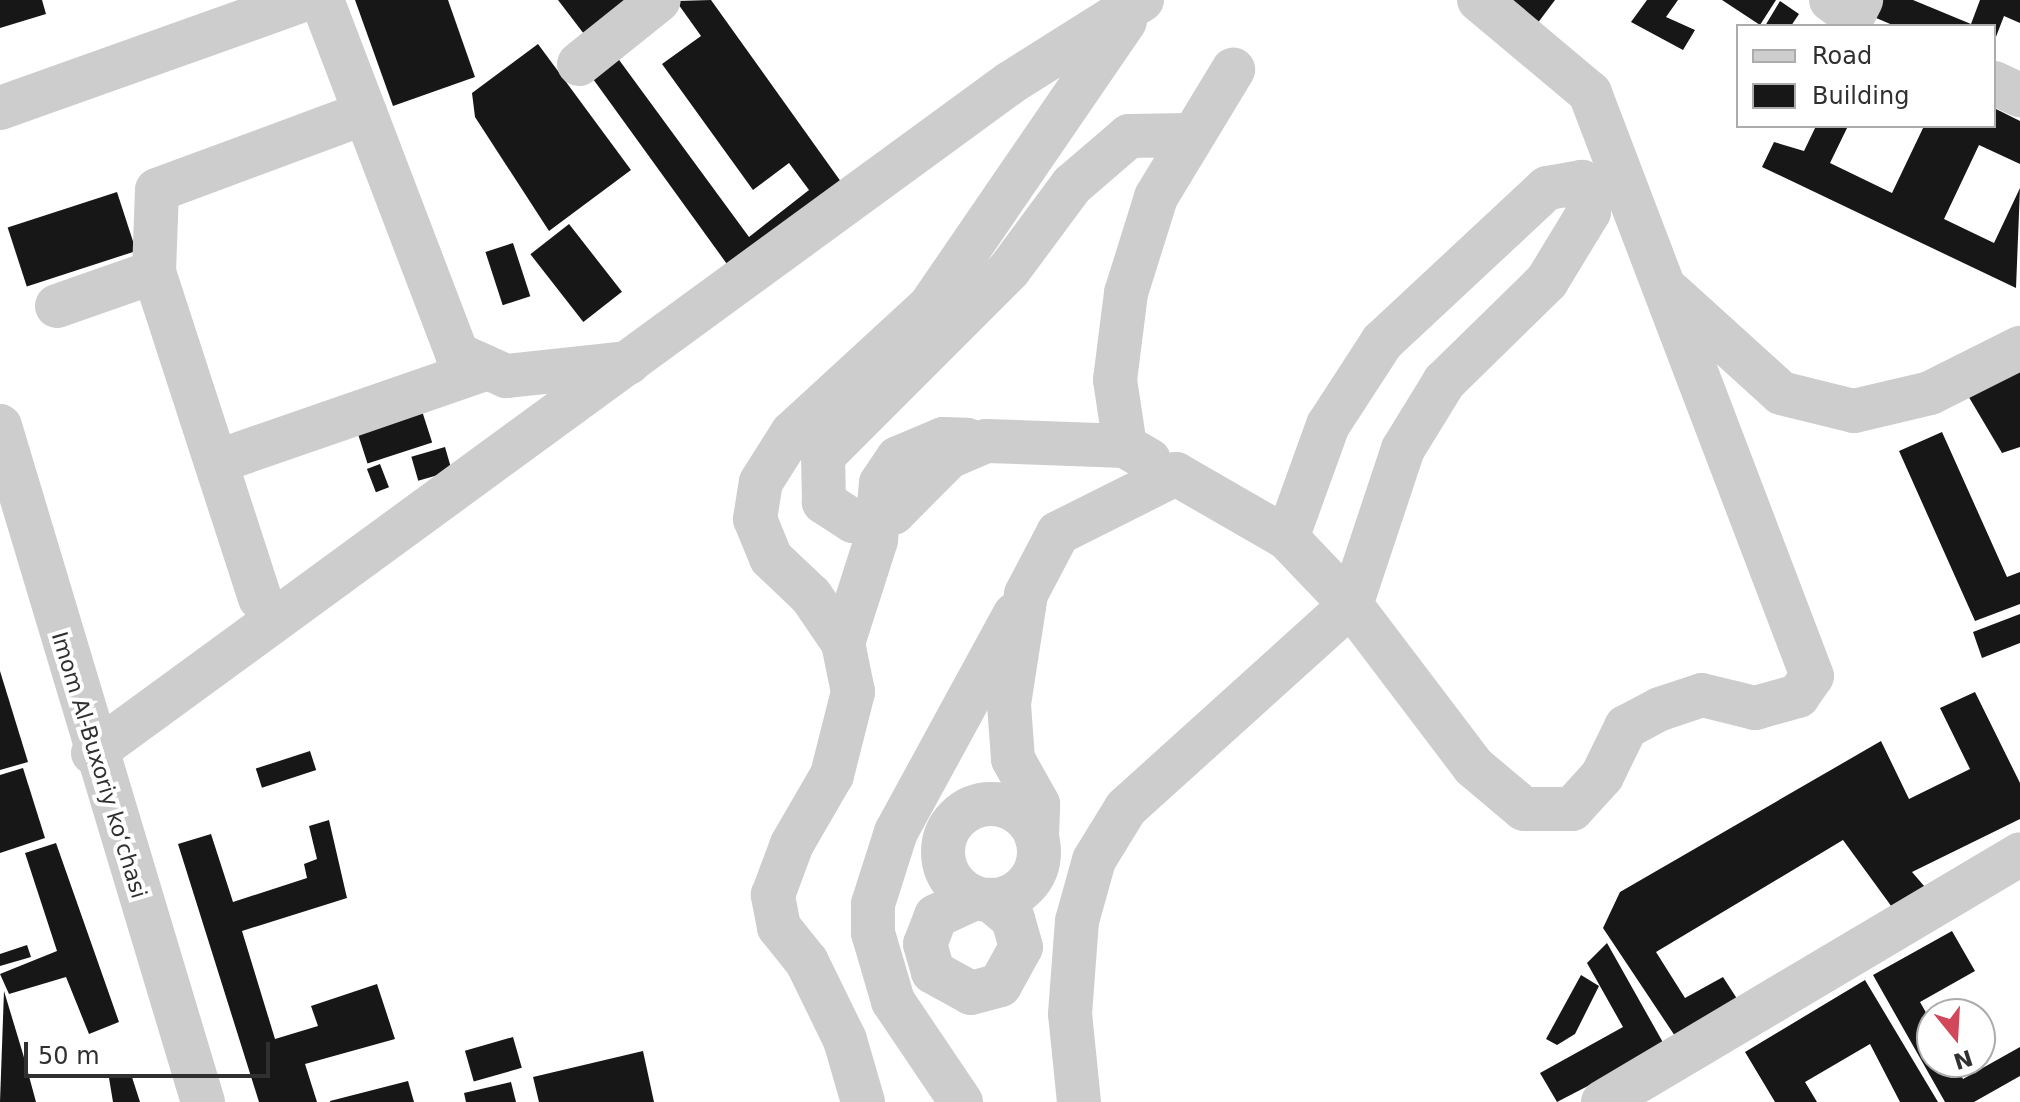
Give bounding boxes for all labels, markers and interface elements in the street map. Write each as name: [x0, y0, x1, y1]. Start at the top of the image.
legend: [1736, 24, 1996, 128]
text: Road: [1812, 42, 1872, 70]
text: Building: [1812, 82, 1909, 110]
street label: Imom Al-Buxoriy koʻchasi: [46, 628, 152, 902]
north arrow: [1916, 998, 1996, 1078]
scale bar: [28, 1026, 274, 1076]
text: 50 m: [38, 1042, 100, 1070]
text: N: [1950, 1045, 1976, 1074]

